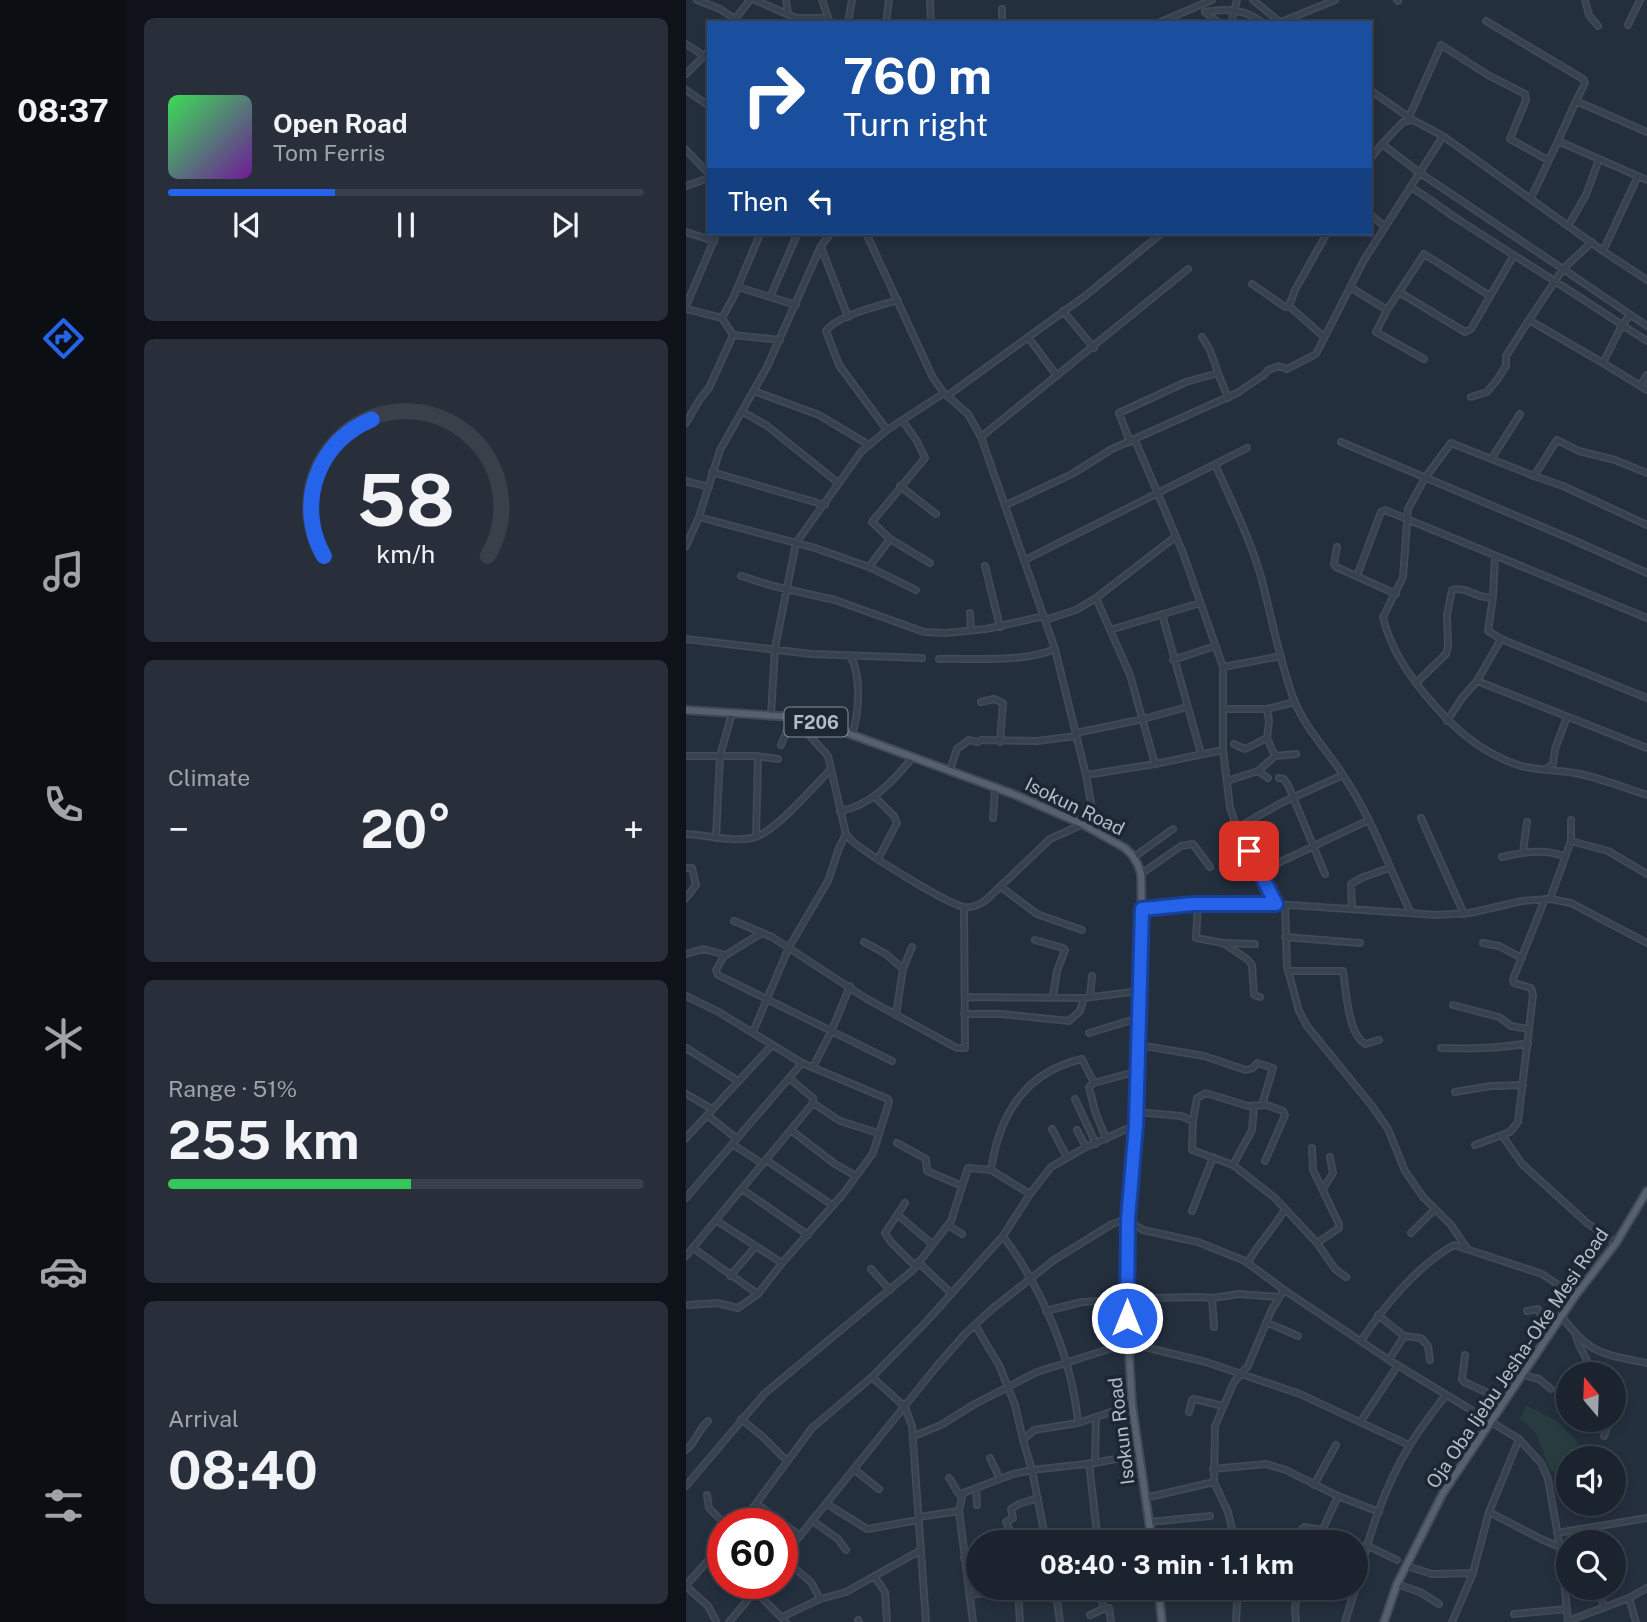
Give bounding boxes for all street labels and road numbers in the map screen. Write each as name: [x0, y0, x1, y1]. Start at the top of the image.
road number: F206: [785, 708, 848, 736]
street label: Isokun Road: [1022, 772, 1128, 840]
street label: Oja Oba Ijebu Jesha-Oke Mesi Road: [1421, 1224, 1613, 1492]
street label: Isokun Road: [1104, 1376, 1138, 1486]

